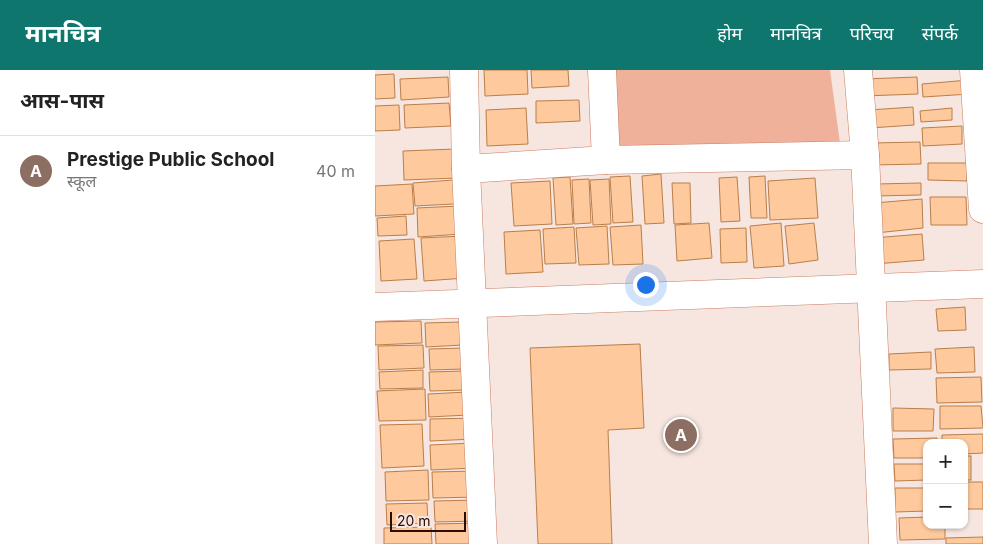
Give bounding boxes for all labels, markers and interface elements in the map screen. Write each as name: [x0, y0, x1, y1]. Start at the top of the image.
text: मानचित्र: [25, 19, 101, 48]
text: होम: [717, 23, 742, 44]
text: मानचित्र: [770, 23, 822, 44]
text: परिचय: [850, 23, 894, 44]
text: संपर्क: [922, 23, 958, 44]
text: आस-पास: [20, 88, 104, 113]
text: Prestige Public School: [67, 148, 274, 171]
text: A: [30, 161, 42, 181]
text: 40 m: [316, 161, 355, 181]
text: स्कूल: [67, 171, 96, 191]
your location: [633, 272, 659, 298]
pin: A: [665, 416, 697, 454]
map controls: [923, 439, 968, 529]
button: +: [923, 439, 968, 484]
button: −: [923, 484, 968, 529]
scale bar: [390, 509, 466, 532]
text: 20 m: [397, 512, 431, 529]

